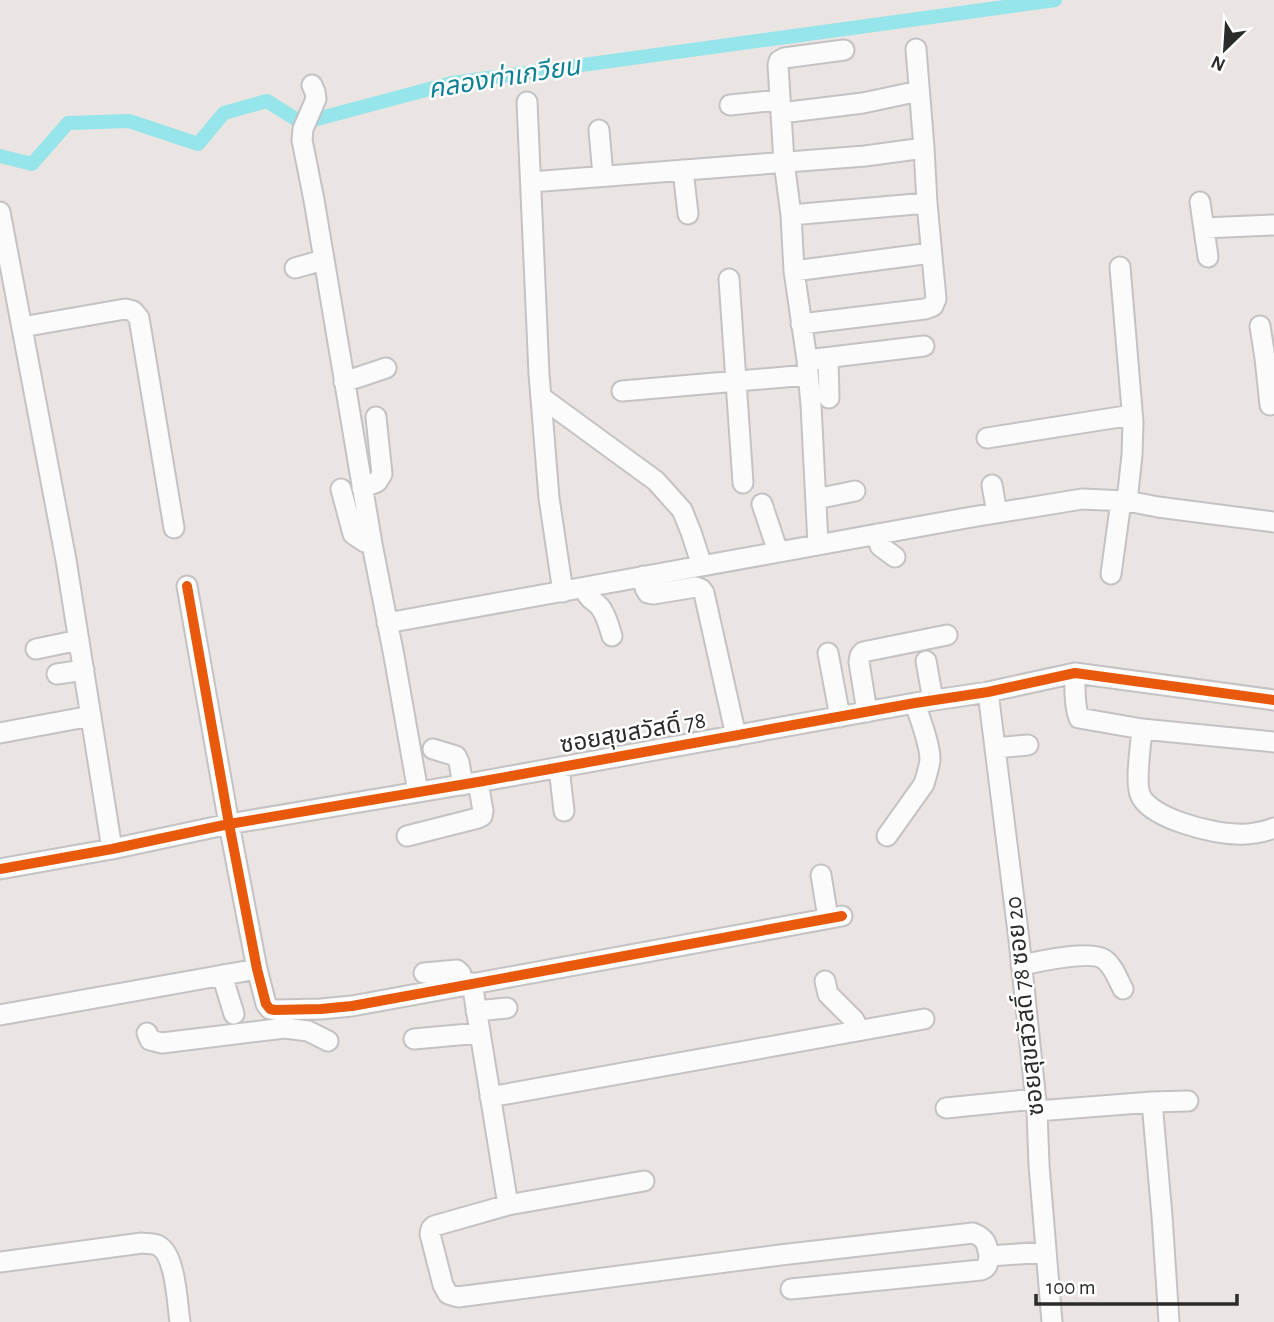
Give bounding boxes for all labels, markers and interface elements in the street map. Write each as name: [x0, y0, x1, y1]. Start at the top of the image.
north arrow: [1190, 14, 1260, 84]
water label: คลองท่าเกวียน: [426, 52, 584, 103]
text: N: [1208, 52, 1228, 74]
street label: ซอยสุขสวัสดิ์ 78: [558, 705, 708, 760]
street label: ซอยสุขสวัสดิ์ 78 ซอย 20: [998, 895, 1050, 1117]
scale bar: [1036, 1262, 1237, 1306]
text: 100 m: [1046, 1277, 1096, 1298]

